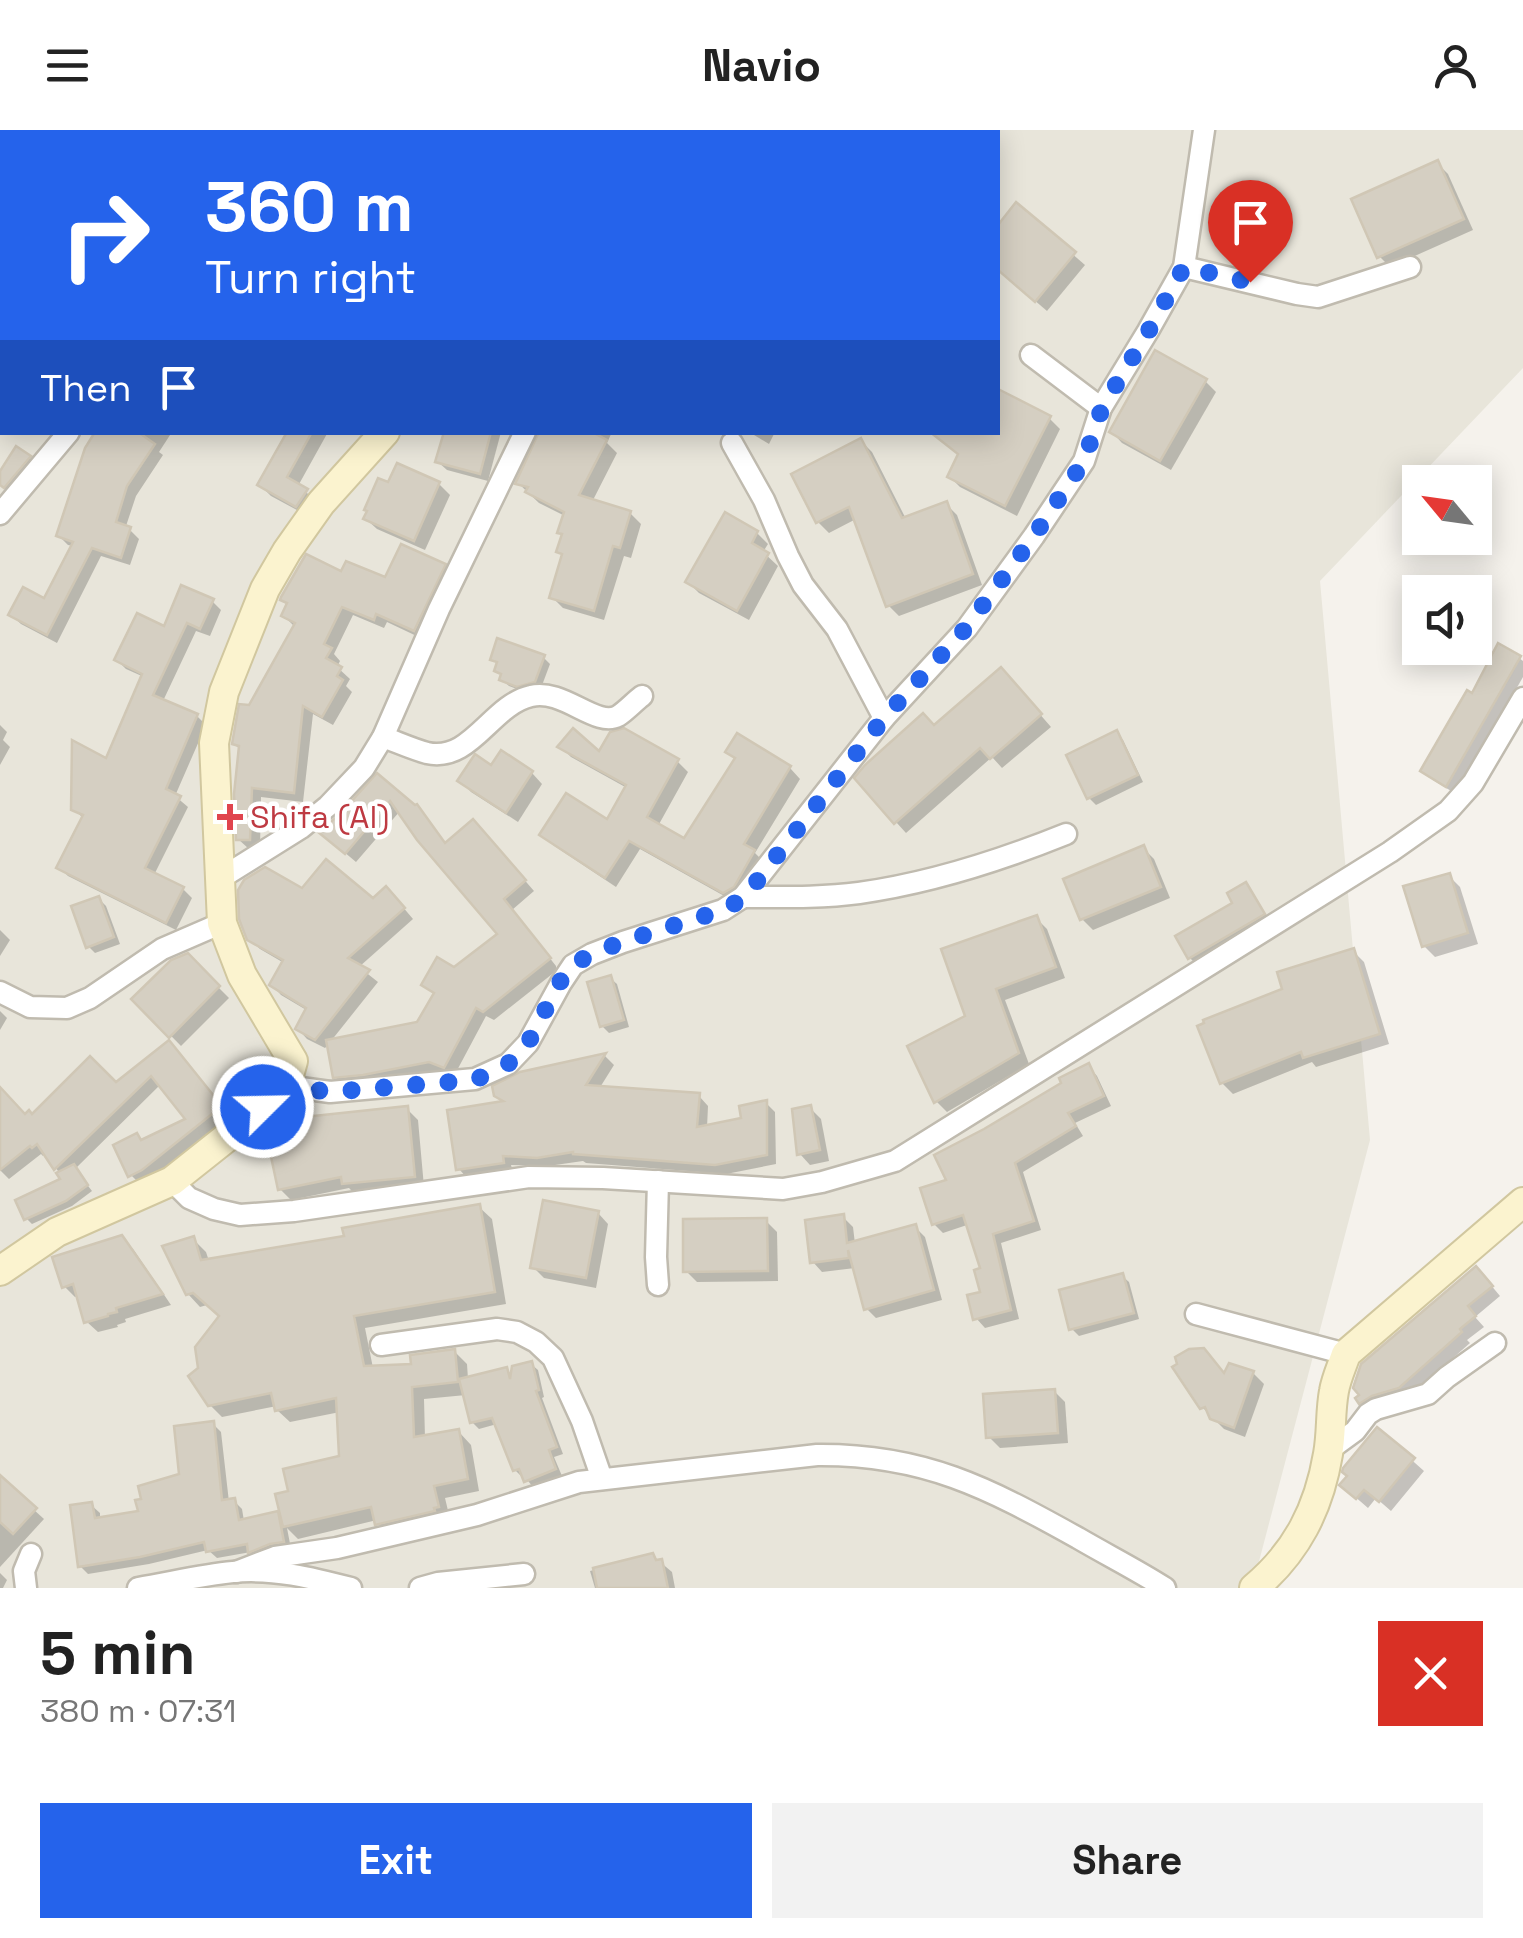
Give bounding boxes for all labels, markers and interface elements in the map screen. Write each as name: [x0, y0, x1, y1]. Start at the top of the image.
text: Navio: [702, 37, 821, 94]
icon: menu: [40, 38, 95, 93]
icon: person: [1428, 38, 1483, 93]
text: 360 m: [205, 162, 414, 251]
icon: right: [40, 170, 170, 300]
pin: [1208, 180, 1293, 283]
icon: arrive: [1223, 195, 1278, 250]
text: Turn right: [205, 249, 416, 306]
icon: arrive: [151, 360, 206, 415]
text: Then: [40, 364, 131, 412]
north arrow: [1402, 465, 1492, 555]
map controls: [1402, 465, 1492, 665]
button: sound: [1402, 575, 1492, 665]
place label: Shifa (Al): [250, 797, 389, 837]
marker: Shifa (Al): [219, 806, 241, 828]
position arrow: [211, 1055, 315, 1159]
text: 5 min: [40, 1615, 195, 1692]
button: close: [1378, 1621, 1483, 1726]
text: 380 m · 07:31: [40, 1691, 236, 1731]
button: Exit: [40, 1803, 752, 1918]
button: Share: [772, 1803, 1483, 1918]

